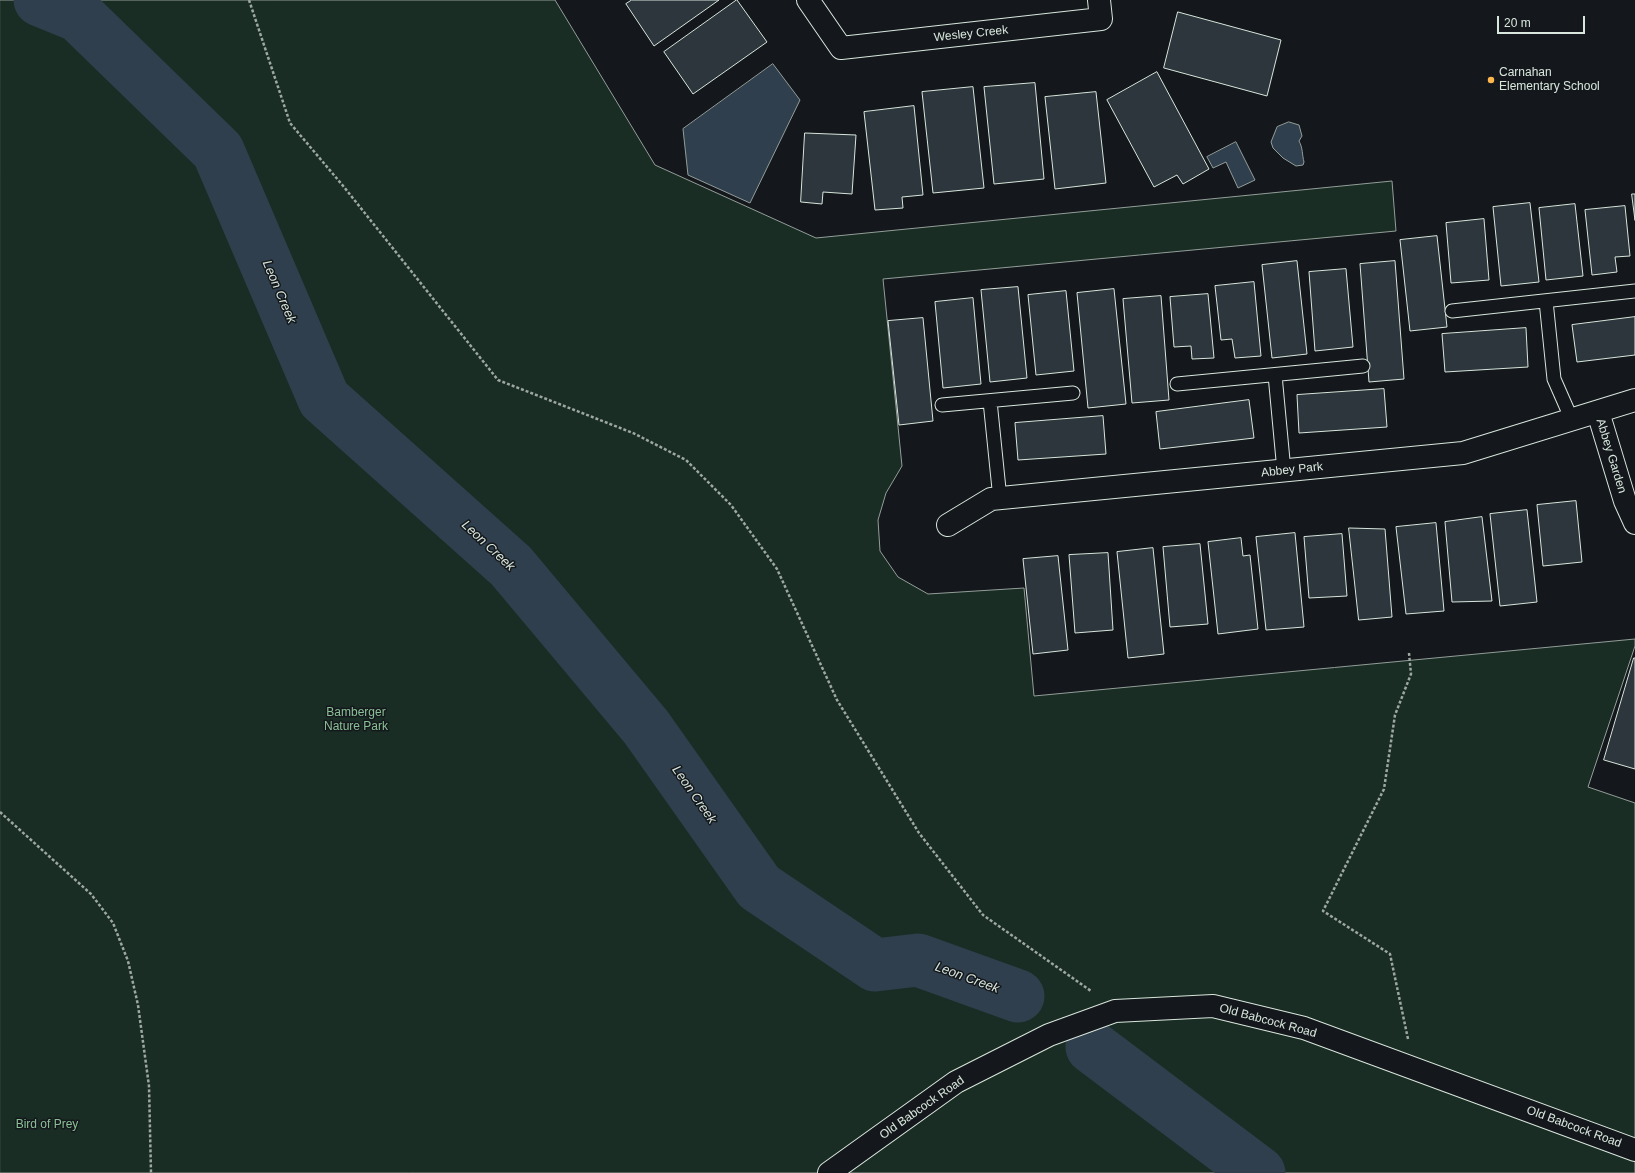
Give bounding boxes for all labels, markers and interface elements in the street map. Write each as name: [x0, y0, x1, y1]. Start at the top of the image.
scale bar: [1499, 8, 1587, 34]
text: 20 m: [1504, 16, 1531, 30]
street label: Wesley Creek: [933, 23, 1009, 45]
place label: Carnahan Elementary School: [1499, 66, 1600, 94]
marker: Carnahan Elementary School: [1486, 75, 1496, 85]
water label: Leon Creek: [259, 258, 299, 326]
street label: Abbey Garden: [1593, 417, 1629, 495]
street label: Abbey Park: [1260, 460, 1324, 480]
water label: Leon Creek: [458, 517, 518, 575]
park label: Bamberger Nature Park: [324, 706, 388, 734]
water label: Leon Creek: [668, 763, 720, 827]
water label: Leon Creek: [933, 959, 1001, 997]
street label: Old Babcock Road: [1218, 1001, 1318, 1041]
street label: Old Babcock Road: [877, 1073, 967, 1143]
street label: Old Babcock Road: [1525, 1103, 1623, 1151]
park label: Bird of Prey: [16, 1118, 78, 1132]

